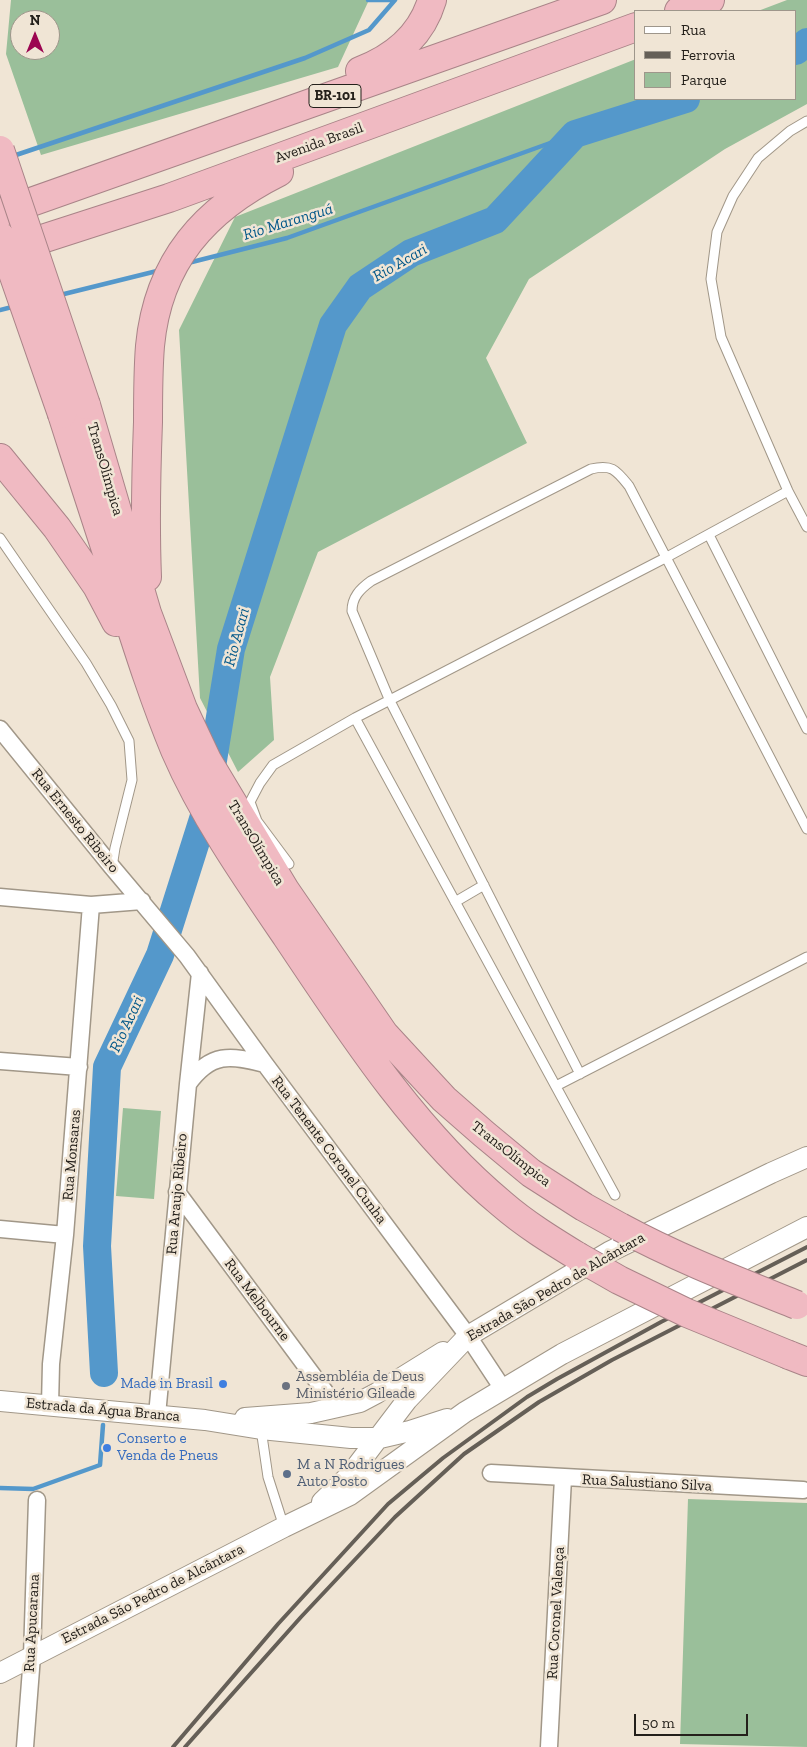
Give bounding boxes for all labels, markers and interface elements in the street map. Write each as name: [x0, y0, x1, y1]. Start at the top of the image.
north arrow: [10, 10, 60, 60]
legend: [634, 10, 797, 100]
text: N: [30, 12, 40, 29]
text: Rua: [681, 21, 706, 39]
text: Ferrovia: [681, 46, 735, 64]
text: Parque: [681, 71, 727, 89]
road number: BR-101: [309, 84, 361, 108]
street label: Avenida Brasil: [272, 119, 366, 167]
water label: Rio Maranguá: [241, 199, 335, 245]
water label: Rio Acari: [369, 240, 431, 286]
street label: TransOlímpica: [83, 420, 127, 518]
water label: Rio Acari: [220, 606, 254, 668]
street label: Rua Ernesto Ribeiro: [27, 765, 123, 877]
street label: TransOlímpica: [223, 797, 289, 889]
water label: Rio Acari: [106, 993, 148, 1055]
street label: Rua Tenente Coronel Cunha: [267, 1072, 391, 1228]
street label: Rua Monsaras: [59, 1109, 85, 1201]
street label: TransOlímpica: [468, 1117, 554, 1191]
street label: Rua Araujo Ribeiro: [163, 1133, 191, 1255]
street label: Estrada São Pedro de Alcântara: [464, 1229, 648, 1345]
street label: Rua Melbourne: [220, 1255, 294, 1345]
place label: Assembléia de Deus Ministério Gileade: [296, 1368, 424, 1403]
place label: Made in Brasil: [120, 1375, 213, 1393]
marker: Made in Brasil: [217, 1378, 229, 1390]
marker: Assembléia de Deus Ministério Gileade: [280, 1380, 292, 1392]
street label: Estrada da Água Branca: [25, 1394, 181, 1426]
place label: Conserto e Venda de Pneus: [117, 1430, 218, 1465]
marker: Conserto e Venda de Pneus: [101, 1442, 113, 1454]
place label: M a N Rodrigues Auto Posto: [297, 1456, 405, 1491]
marker: M a N Rodrigues Auto Posto: [281, 1468, 293, 1480]
street label: Rua Salustiano Silva: [582, 1471, 712, 1495]
street label: Estrada São Pedro de Alcântara: [59, 1540, 247, 1648]
street label: Rua Coronel Valença: [544, 1546, 568, 1680]
street label: Rua Apucarana: [20, 1574, 44, 1672]
scale bar: [637, 1704, 751, 1736]
text: 50 m: [642, 1714, 675, 1732]

